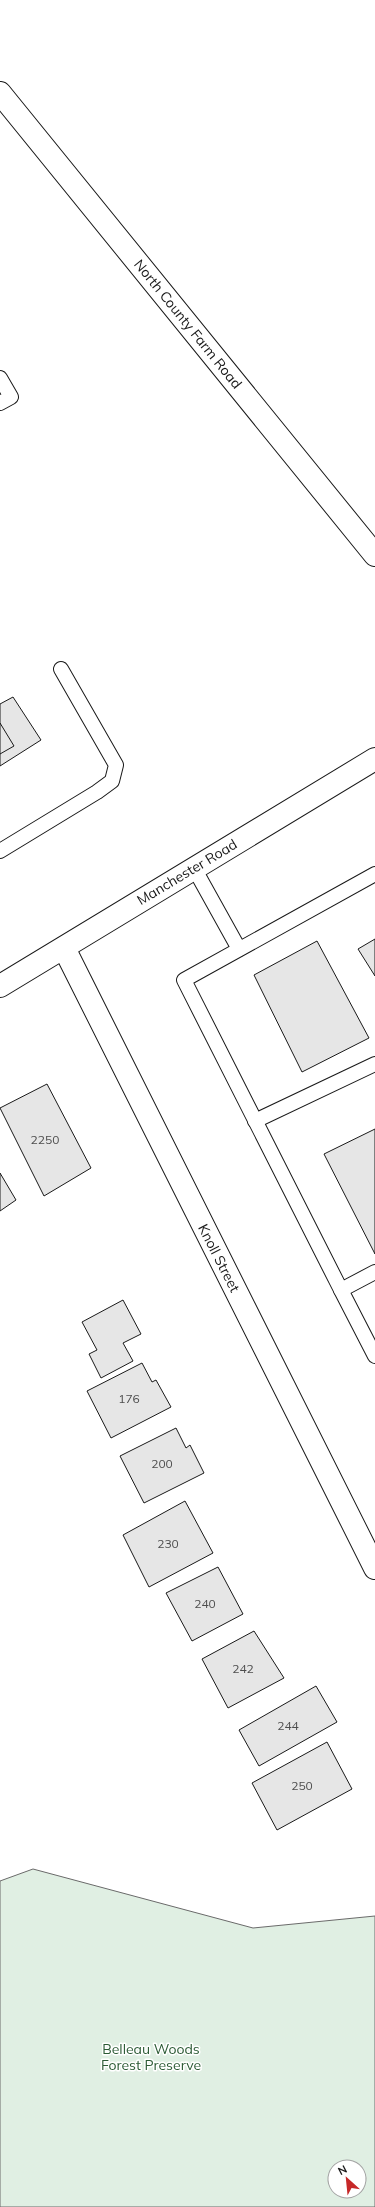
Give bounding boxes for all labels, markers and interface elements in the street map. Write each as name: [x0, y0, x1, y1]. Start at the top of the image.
street label: North County Farm Road: [130, 256, 246, 392]
street label: Manchester Road: [134, 835, 240, 909]
house number: 2250: [31, 1132, 59, 1147]
street label: Knoll Street: [194, 1221, 244, 1295]
house number: 176: [118, 1391, 140, 1406]
house number: 200: [151, 1456, 173, 1471]
house number: 230: [157, 1536, 179, 1551]
house number: 240: [194, 1596, 216, 1611]
house number: 242: [232, 1661, 254, 1676]
house number: 244: [277, 1718, 299, 1733]
house number: 250: [291, 1778, 313, 1793]
park label: Belleau Woods Forest Preserve: [101, 2040, 201, 2074]
north arrow: [327, 2159, 367, 2199]
text: N: [336, 2162, 349, 2178]

